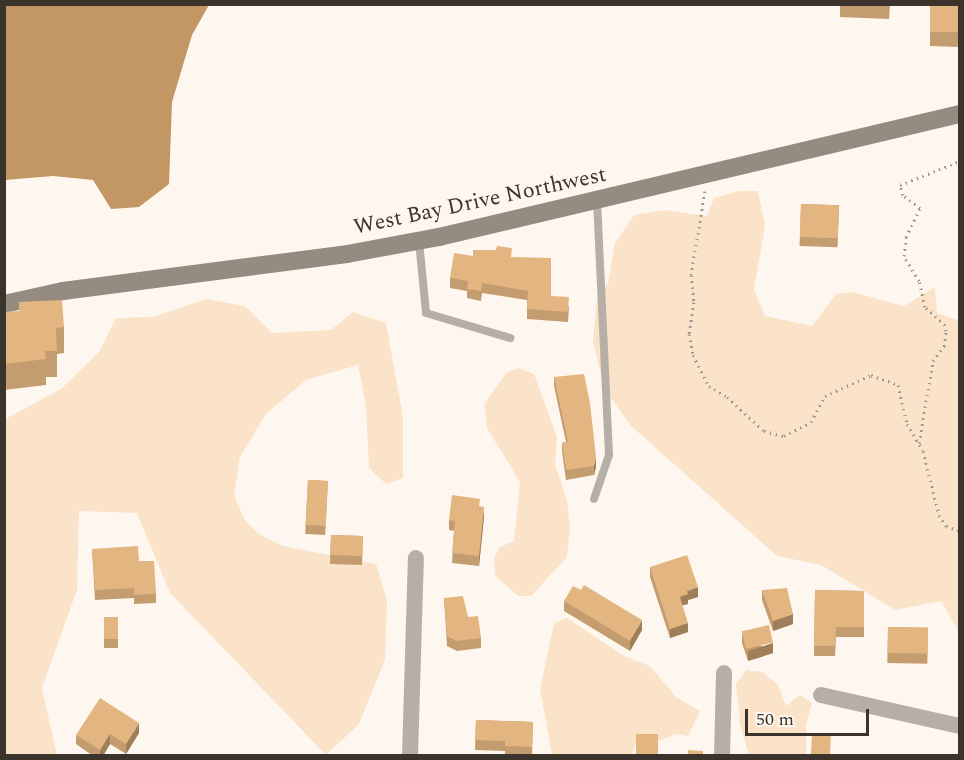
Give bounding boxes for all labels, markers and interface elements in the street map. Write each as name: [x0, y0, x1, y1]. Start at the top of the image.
street label: West Bay Drive Northwest: [351, 161, 609, 241]
scale bar: [748, 697, 872, 735]
text: 50 m: [756, 706, 794, 733]

